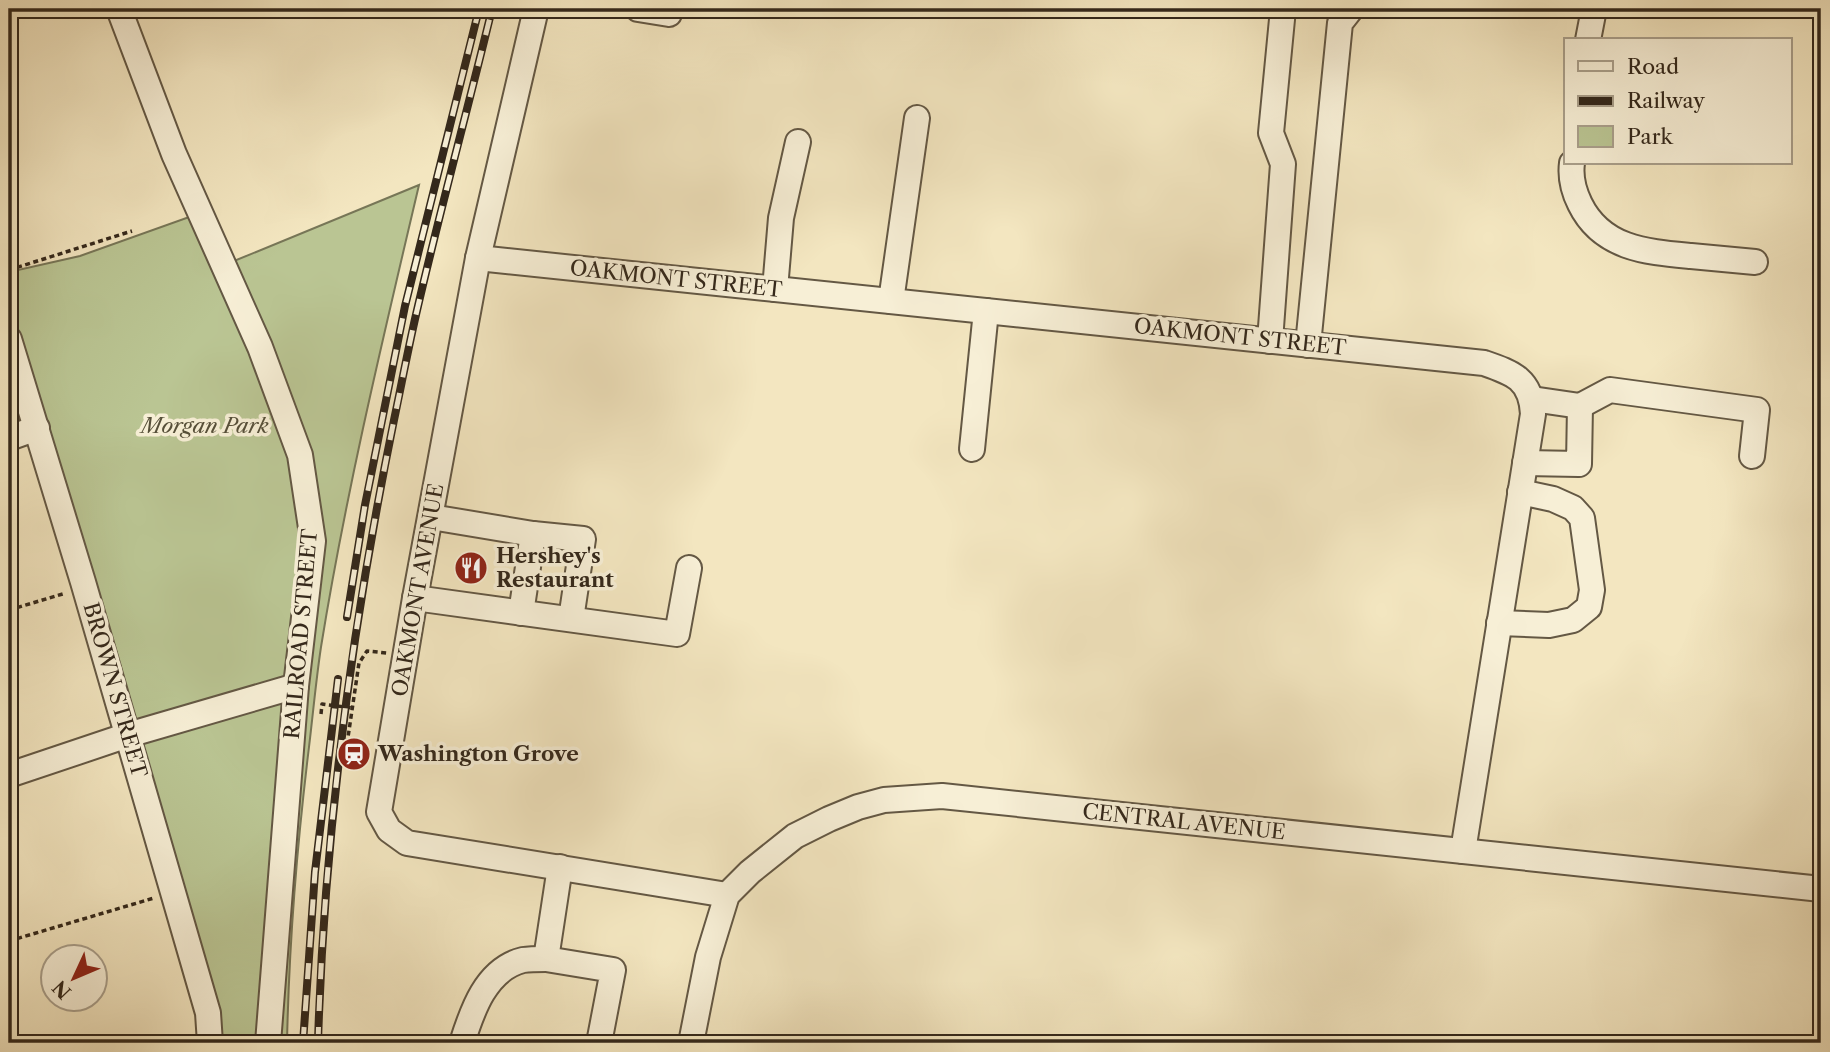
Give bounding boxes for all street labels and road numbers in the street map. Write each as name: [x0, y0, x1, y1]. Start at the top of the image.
street label: OAKMONT STREET: [569, 255, 784, 302]
street label: OAKMONT STREET: [1133, 313, 1348, 360]
street label: OAKMONT AVENUE: [386, 482, 449, 698]
street label: RAILROAD STREET: [279, 527, 322, 740]
street label: BROWN STREET: [79, 600, 152, 780]
street label: CENTRAL AVENUE: [1081, 798, 1287, 845]

